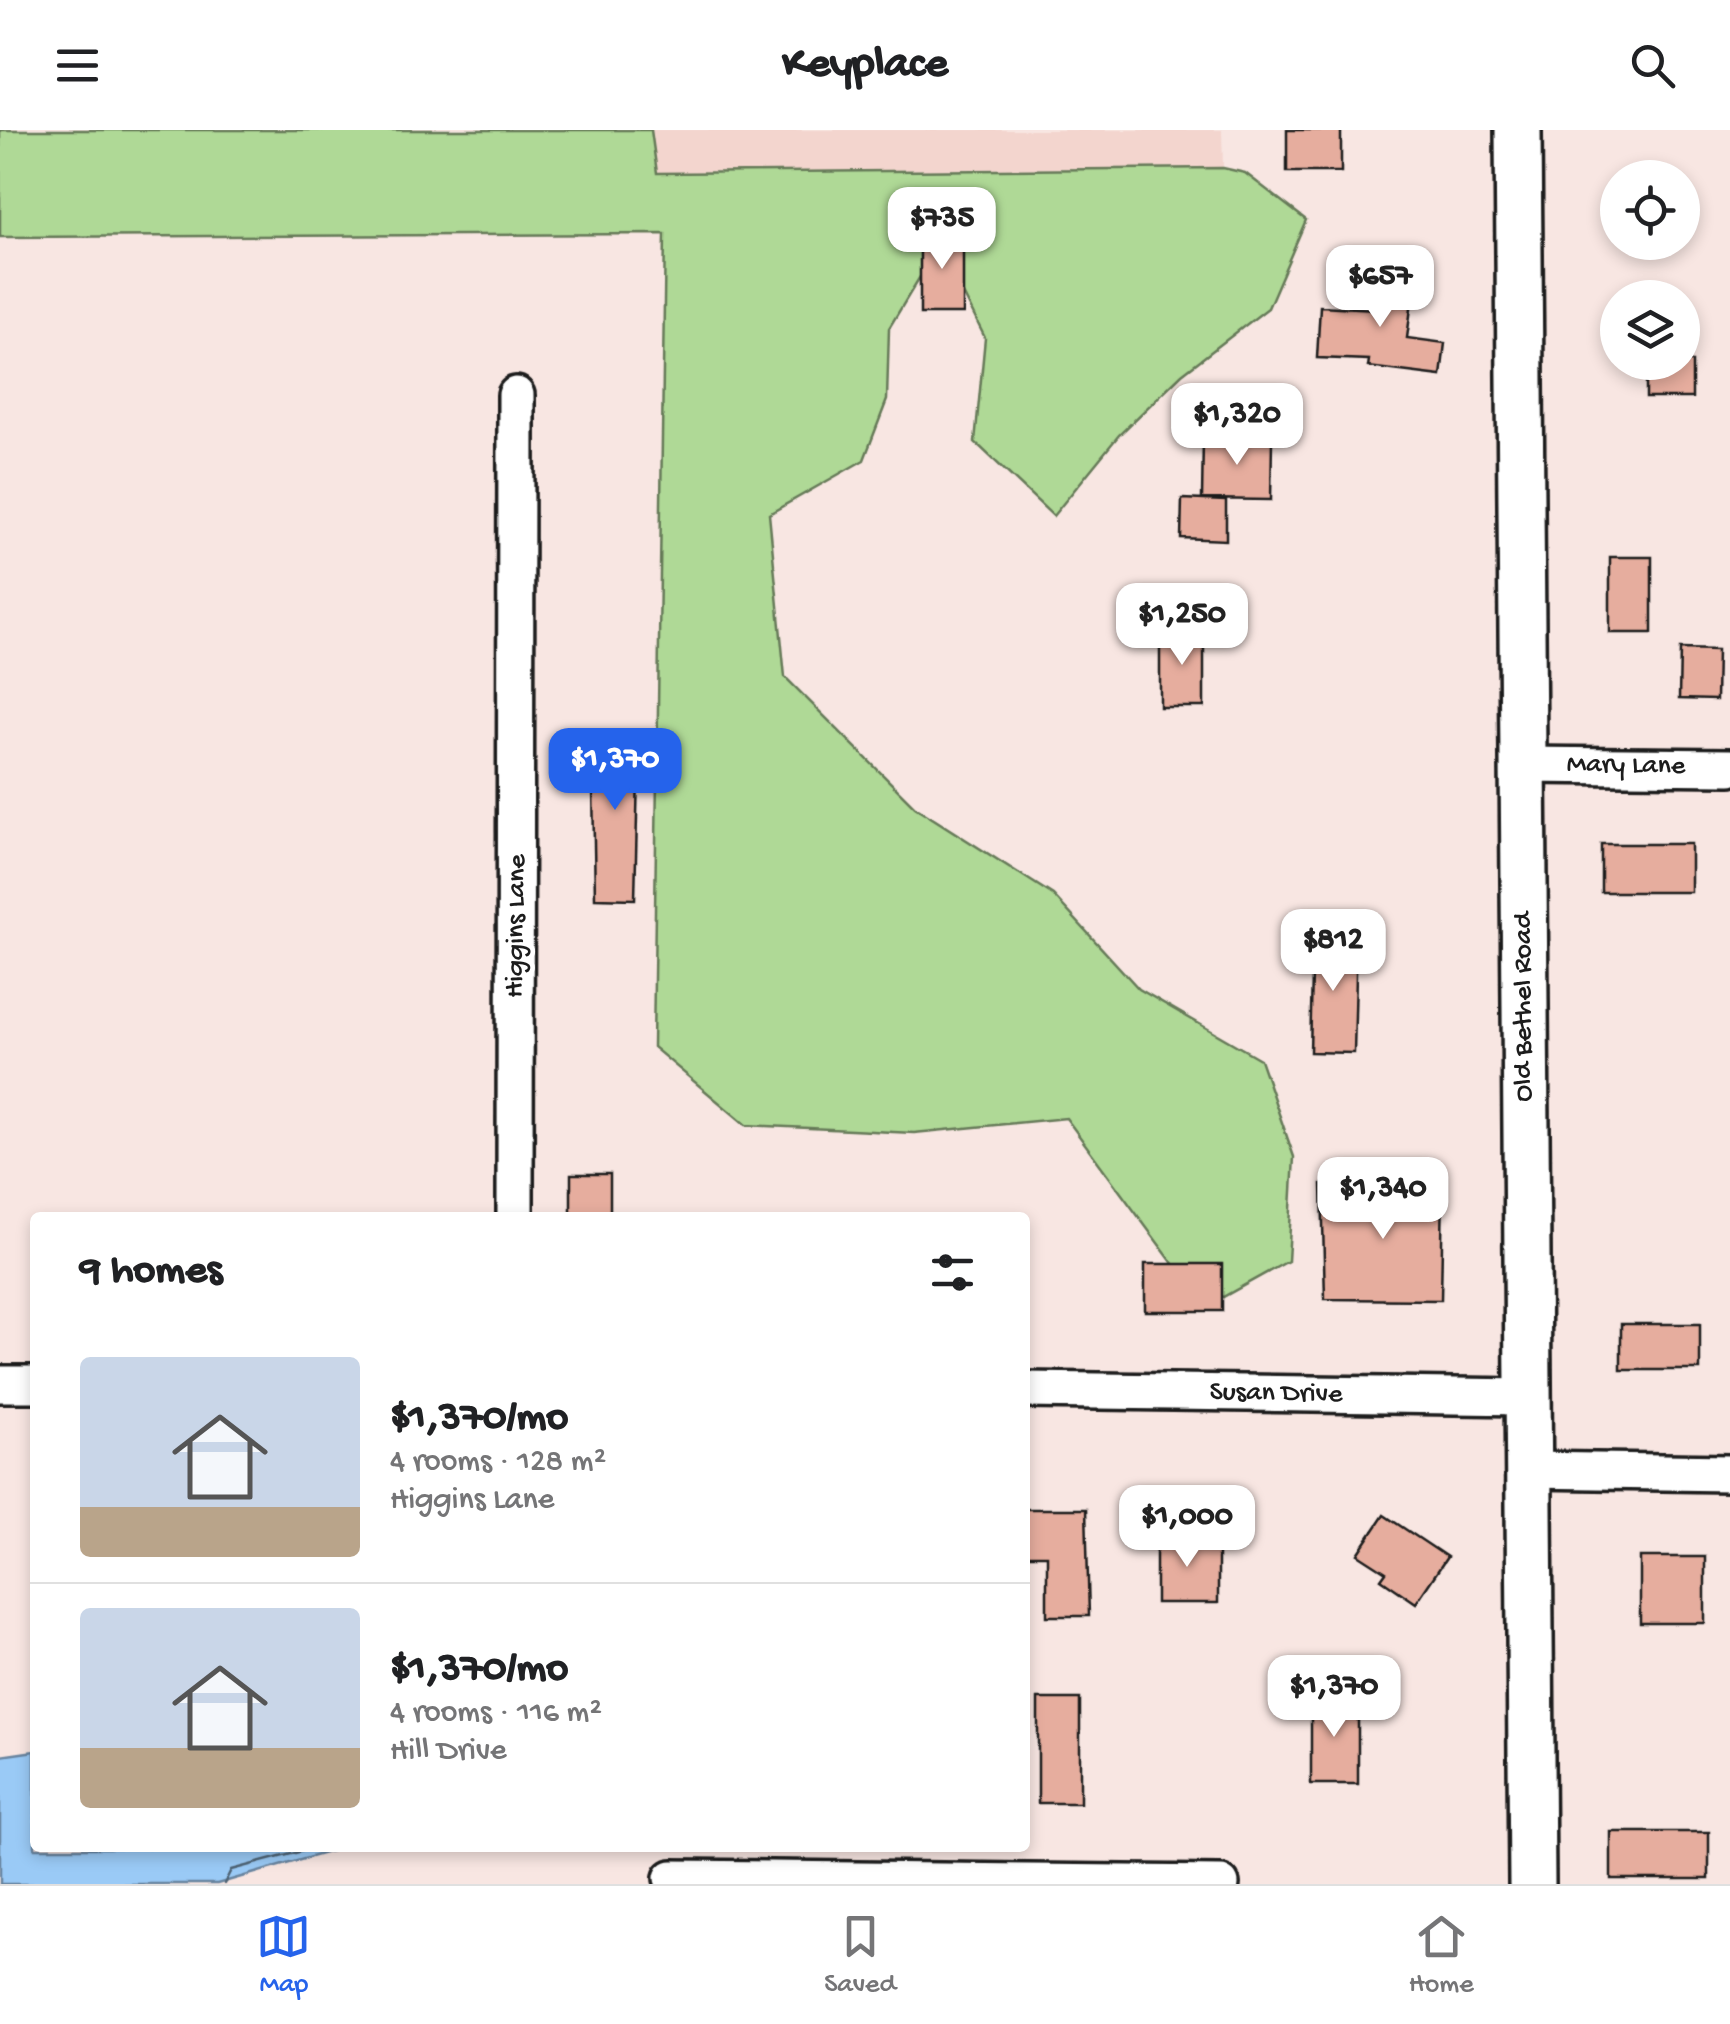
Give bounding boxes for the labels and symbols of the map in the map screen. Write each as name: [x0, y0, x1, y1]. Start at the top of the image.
pin: $735: [883, 187, 1001, 272]
pin: $657: [1321, 245, 1439, 330]
pin: $1,320: [1156, 383, 1318, 468]
pin: $1,250: [1101, 583, 1263, 668]
pin: $1,370: [534, 728, 696, 813]
street label: Mary Lane: [1566, 748, 1686, 784]
street label: Higgins Lane: [499, 853, 535, 998]
pin: $812: [1274, 909, 1392, 994]
street label: Old Bethel Road: [1508, 910, 1541, 1102]
pin: $1,340: [1302, 1157, 1464, 1242]
street label: Susan Drive: [1209, 1376, 1343, 1412]
pin: $1,000: [1106, 1485, 1268, 1570]
pin: $1,370: [1253, 1655, 1415, 1740]

